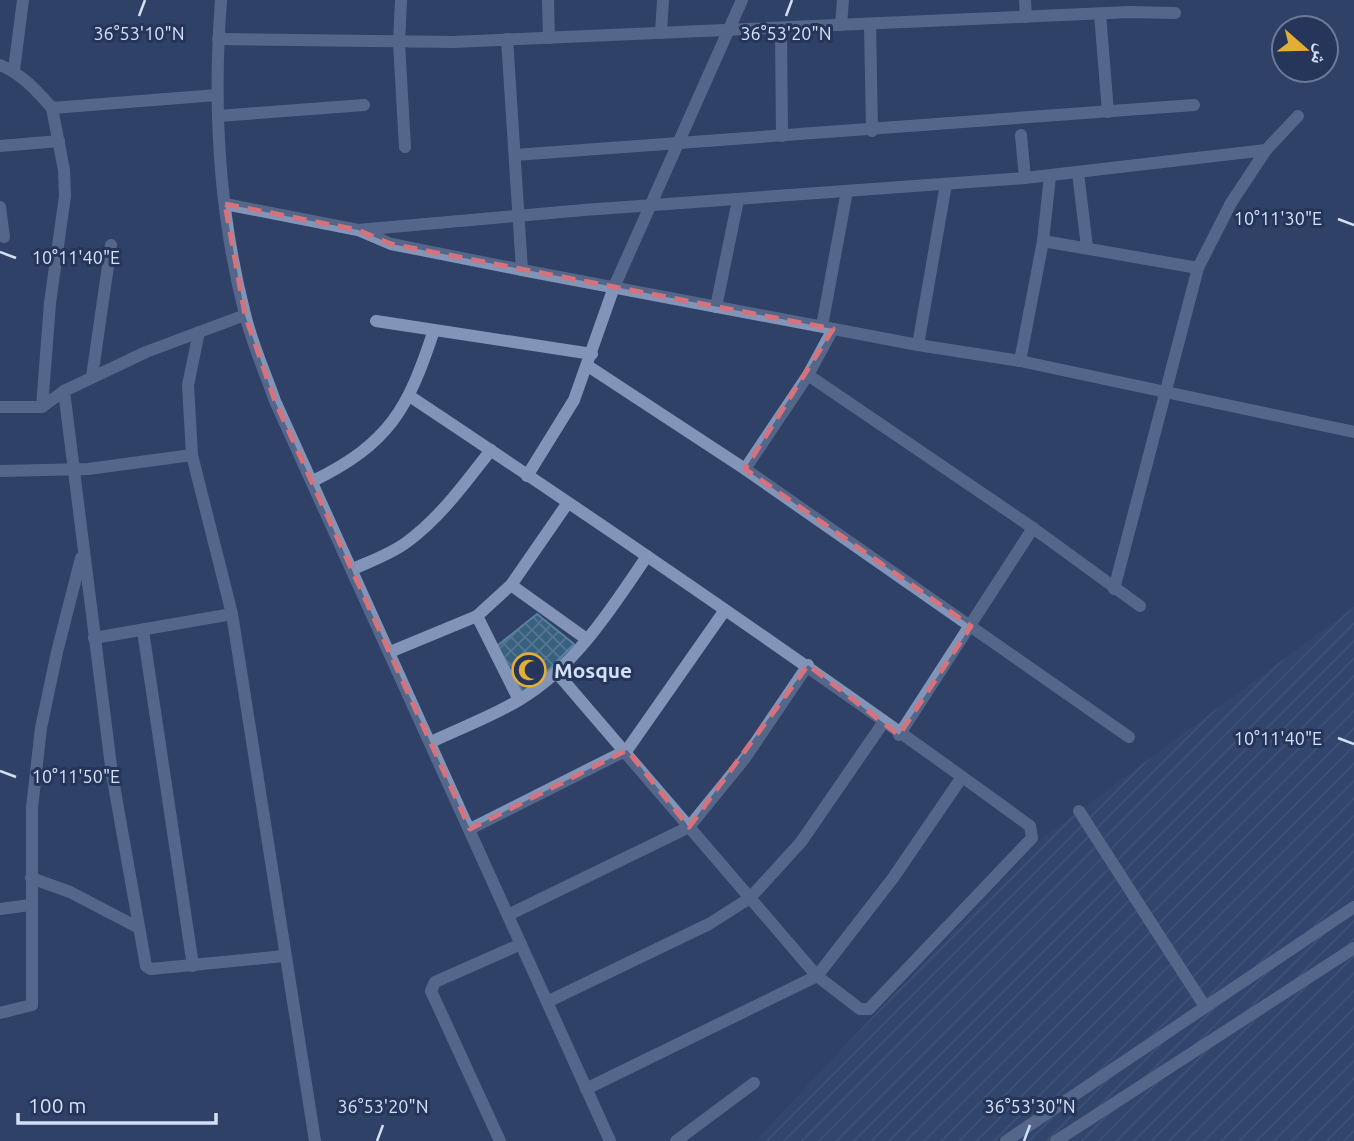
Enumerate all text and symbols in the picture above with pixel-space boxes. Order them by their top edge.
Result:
north arrow [1270,14,1340,84]
text: 36°53'10"N [93,23,185,43]
text: 36°53'20"N [740,23,832,43]
text: ش [1306,41,1335,68]
text: 10°11'30"E [1234,208,1322,228]
text: 10°11'40"E [32,247,120,267]
mosque icon: Mosque [510,651,548,689]
place label: Mosque [554,658,632,682]
text: 10°11'40"E [1234,728,1322,748]
text: 10°11'50"E [32,766,120,786]
scale bar [18,1082,215,1126]
text: 100 m [28,1093,86,1117]
text: 36°53'20"N [337,1096,429,1116]
text: 36°53'30"N [984,1096,1076,1116]

